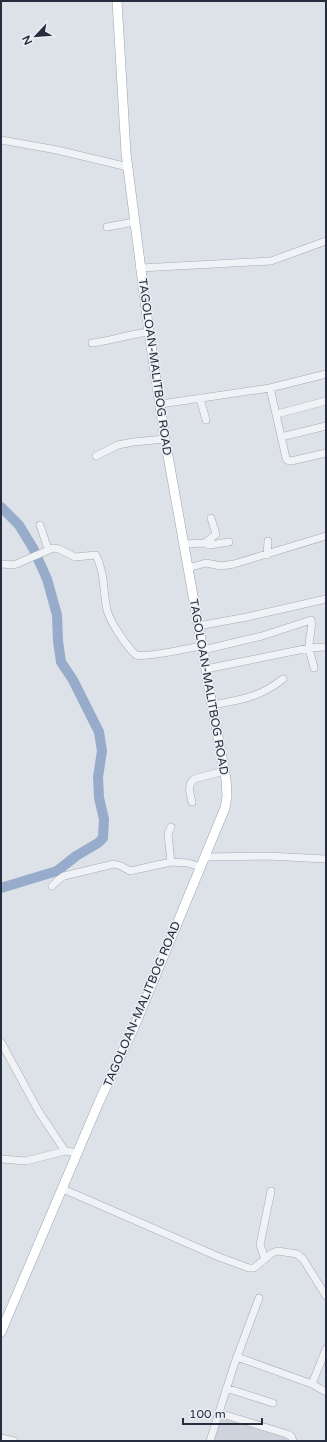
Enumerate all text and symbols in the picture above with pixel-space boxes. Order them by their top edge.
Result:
north arrow [16,16,56,56]
text: N [20,33,35,47]
street label: TAGOLOAN-MALITBOG ROAD [136,278,174,456]
street label: TAGOLOAN-MALITBOG ROAD [187,598,231,776]
street label: TAGOLOAN-MALITBOG ROAD [101,919,183,1089]
scale bar [183,1400,262,1426]
text: 100 m [189,1407,226,1421]

